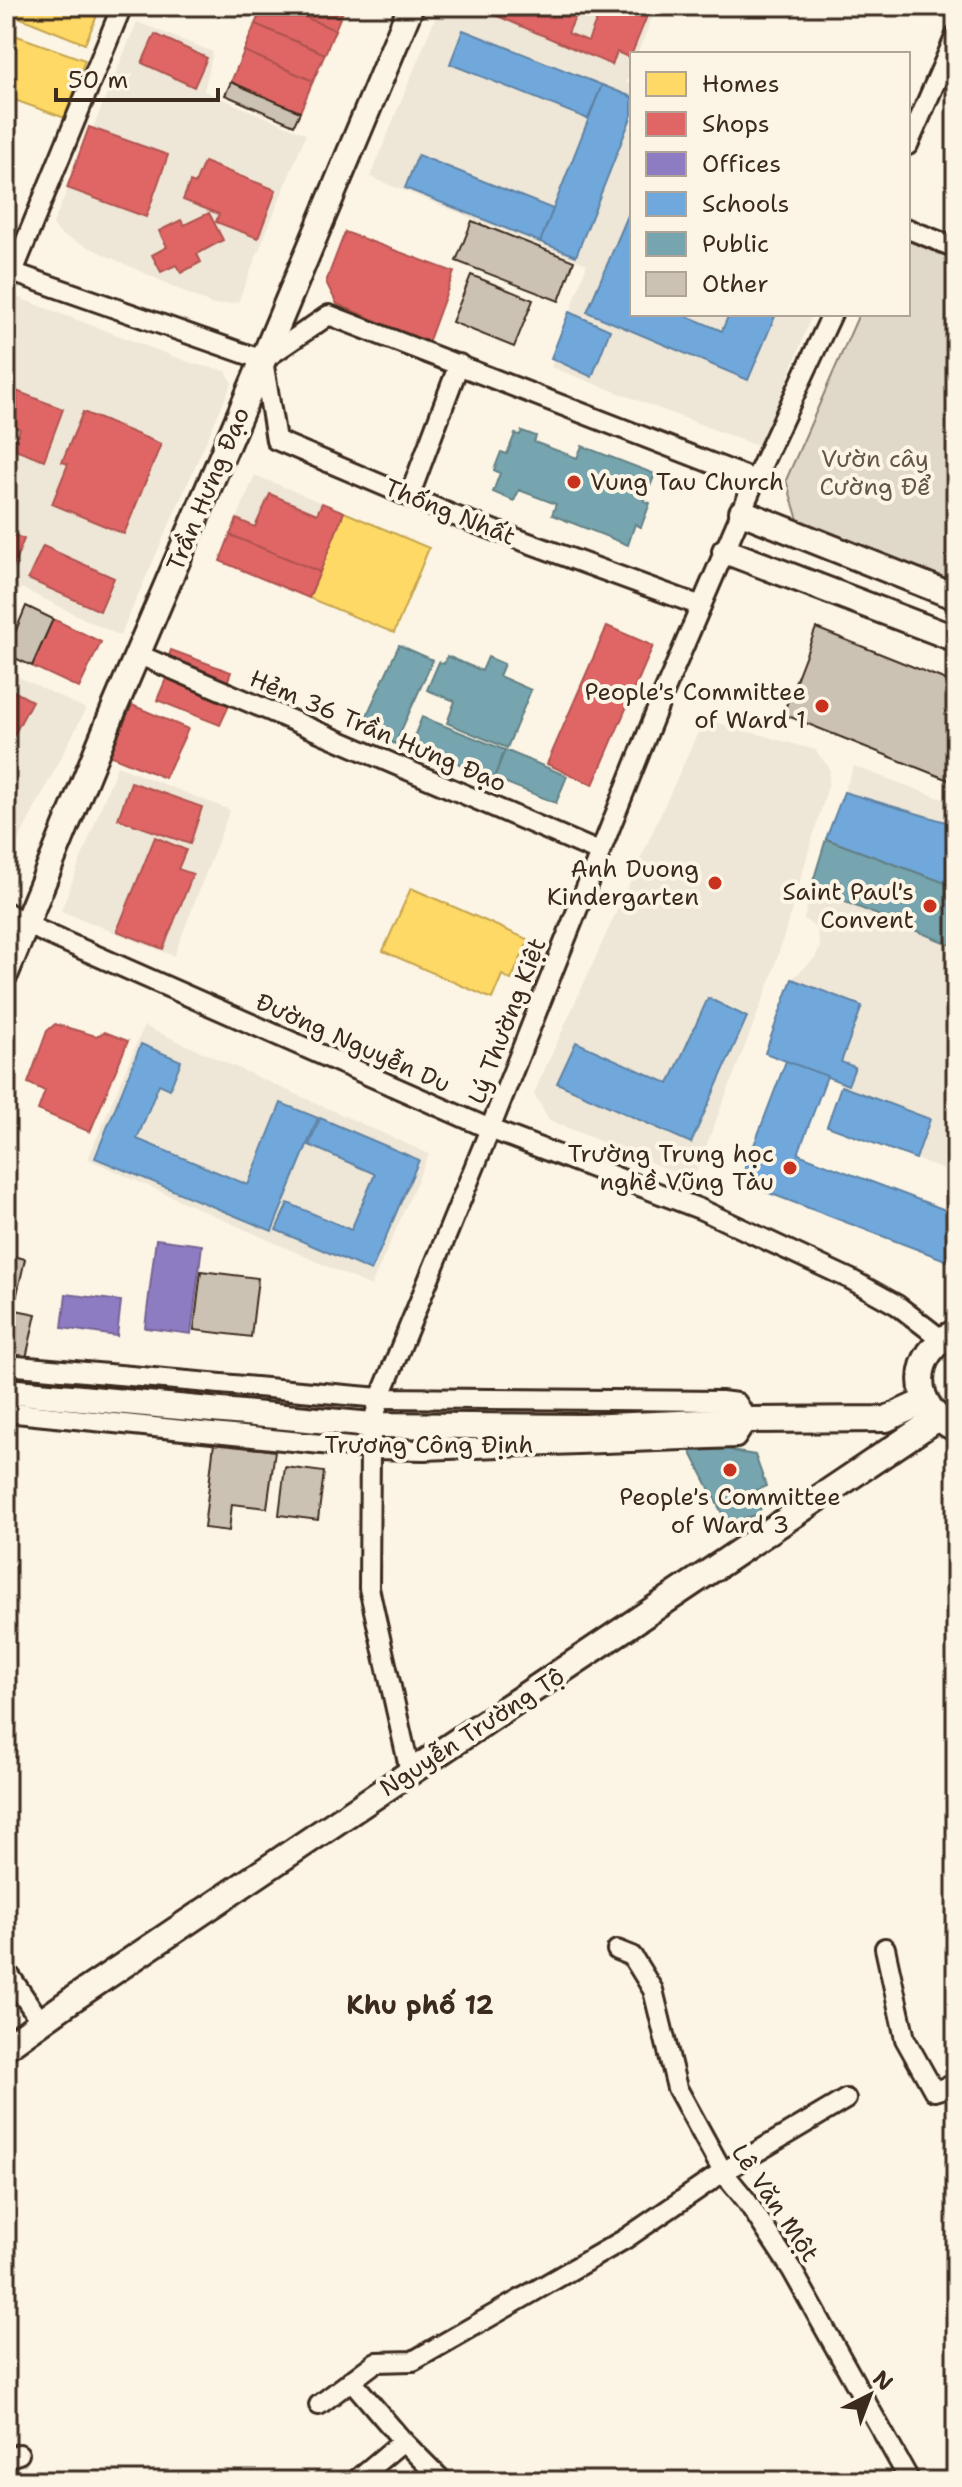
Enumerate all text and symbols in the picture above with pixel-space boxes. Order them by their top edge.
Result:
scale bar [56,52,218,102]
legend [630,52,910,316]
text: 50 m [68,64,128,96]
text: Homes [702,68,780,100]
text: Shops [702,108,770,140]
text: Offices [702,148,781,180]
text: Schools [702,188,789,220]
text: Public [702,228,769,260]
text: Other [702,268,769,300]
street label: Trần Hưng Đạo [159,402,257,576]
park label: Vườn cây Cường Để [819,443,931,503]
place label: Vung Tau Church [590,466,784,498]
street label: Thống Nhất [380,471,520,553]
marker: Vung Tau Church [565,473,583,491]
street label: Hẻm 36 Trần Hưng Đạo [245,662,511,800]
place label: People's Committee of Ward 1 [584,676,806,736]
marker: People's Committee of Ward 1 [813,697,831,715]
place label: Anh Duong Kindergarten [547,853,699,913]
marker: Anh Duong Kindergarten [706,874,724,892]
place label: Saint Paul's Convent [782,876,914,936]
marker: Saint Paul's Convent [921,897,939,915]
street label: Lý Thường Kiệt [461,933,553,1109]
street label: Đường Nguyễn Du [251,986,455,1100]
place label: Trường Trung học nghề Vũng Tàu [568,1138,774,1198]
marker: Trường Trung học nghề Vũng Tàu [781,1159,799,1177]
street label: Trương Công Định [324,1429,534,1461]
marker: People's Committee of Ward 3 [721,1461,739,1479]
place label: People's Committee of Ward 3 [619,1481,841,1541]
street label: Nguyễn Trường Tộ [373,1660,571,1804]
district label: Khu phố 12 [346,1987,494,2022]
street label: Lê Văn Một [724,2138,826,2268]
north arrow [830,2355,910,2435]
text: N [867,2364,899,2397]

